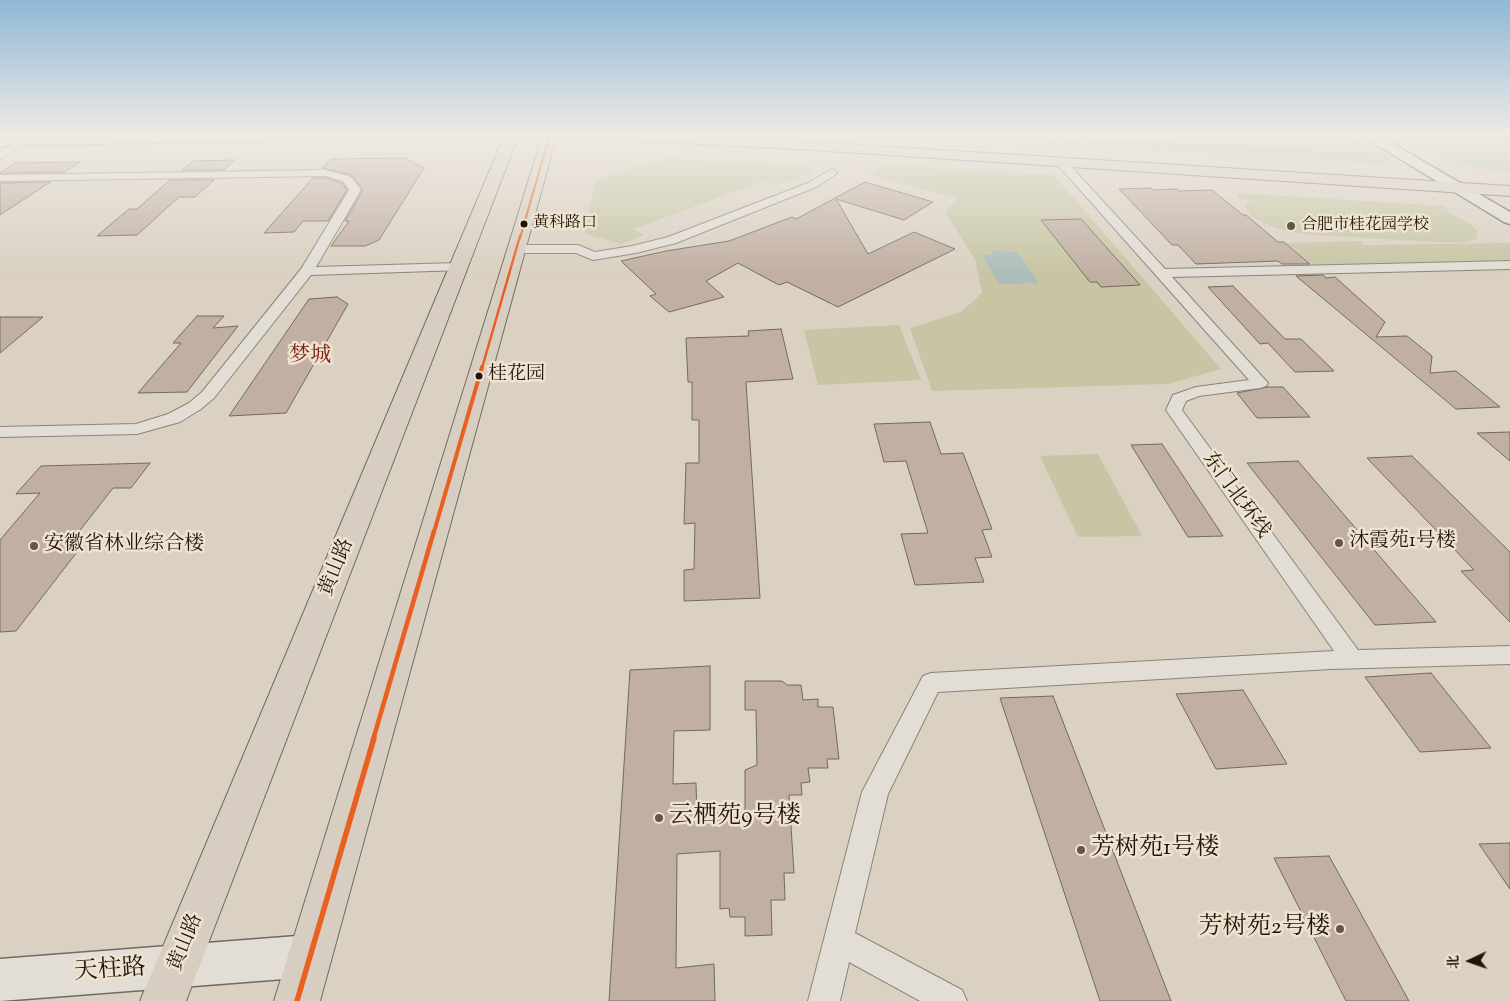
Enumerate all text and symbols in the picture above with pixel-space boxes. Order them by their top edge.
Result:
place label: 黄科路口 [533,214,597,234]
place label: 合肥市桂花园学校 [1301,216,1429,236]
marker: 黄科路口 [519,219,529,229]
marker: 合肥市桂花园学校 [1285,220,1297,232]
district label: 梦城 [289,344,331,370]
place label: 桂花园 [488,365,545,387]
marker: 桂花园 [474,371,484,381]
street label: 东门北环线 [1196,448,1274,544]
place label: 沐霞苑1号楼 [1349,531,1456,555]
place label: 安徽省林业综合楼 [44,534,204,558]
street label: 黄山路 [316,536,360,600]
marker: 沐霞苑1号楼 [1333,537,1345,549]
marker: 安徽省林业综合楼 [28,540,40,552]
place label: 云栖苑9号楼 [669,804,801,832]
marker: 云栖苑9号楼 [653,812,665,824]
place label: 芳树苑1号楼 [1091,836,1219,864]
marker: 芳树苑1号楼 [1075,844,1087,856]
street label: 黄山路 [165,911,209,975]
place label: 芳树苑2号楼 [1199,915,1330,943]
marker: 芳树苑2号楼 [1334,923,1346,935]
north arrow [1445,936,1495,986]
text: 北 [1445,954,1465,969]
street label: 天柱路 [73,955,147,989]

